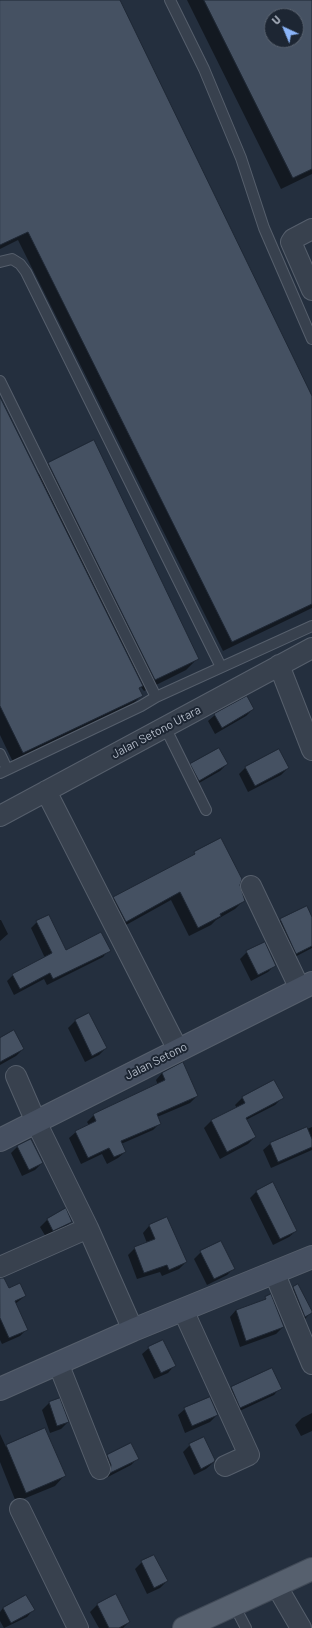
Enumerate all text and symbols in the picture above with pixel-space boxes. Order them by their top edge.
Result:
north arrow [264,8,304,48]
text: U [269,13,283,27]
street label: Jalan Setono Utara [109,702,203,762]
street label: Jalan Setono [123,1039,189,1083]

